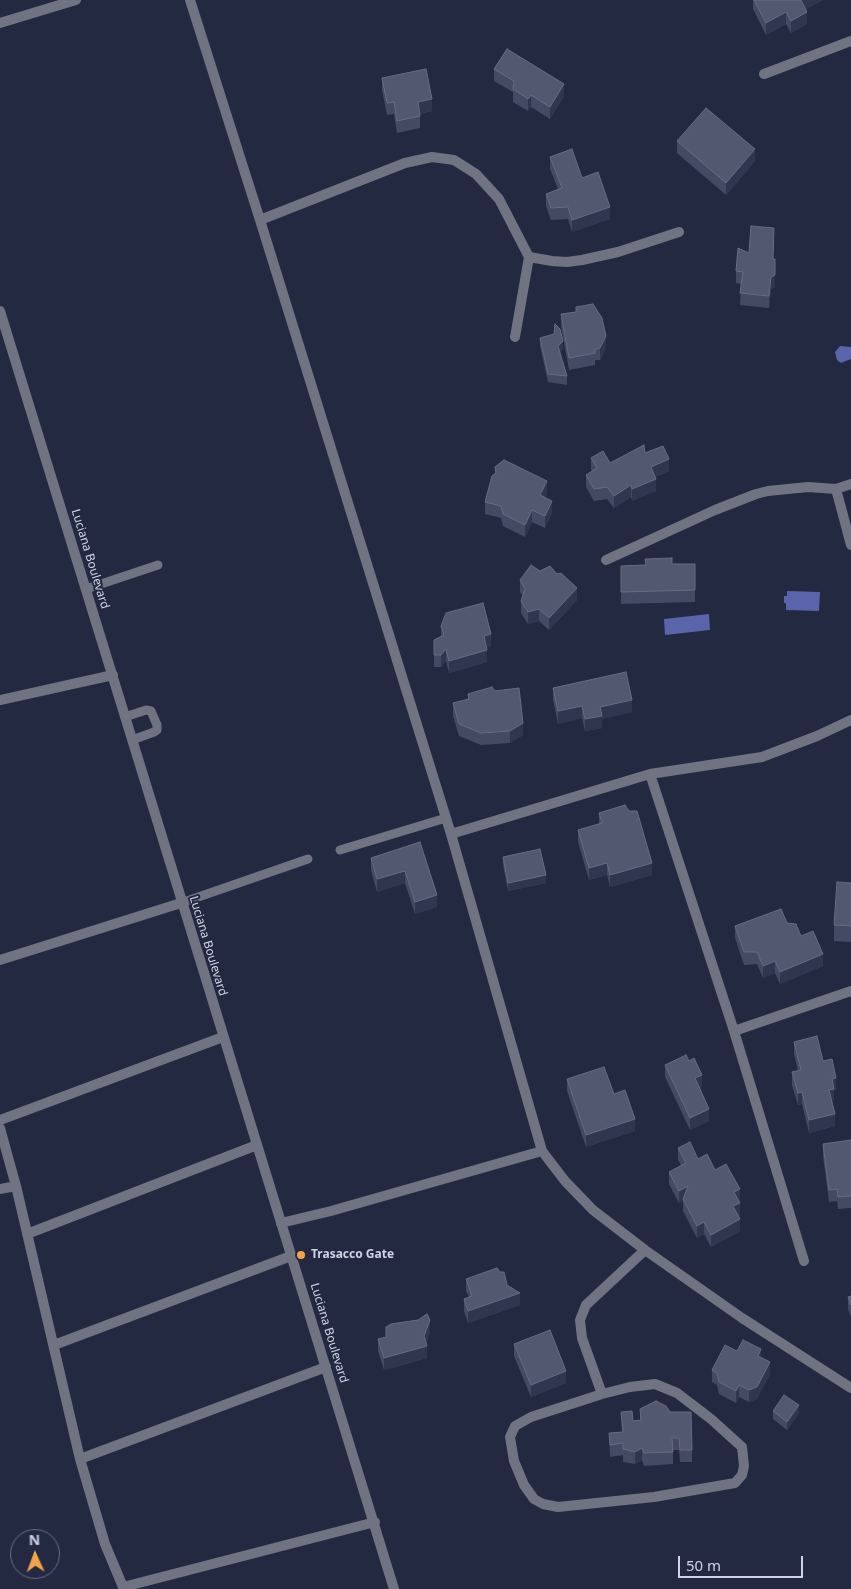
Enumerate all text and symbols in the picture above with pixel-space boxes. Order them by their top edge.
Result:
street label: Luciana Boulevard [68,507,112,611]
street label: Luciana Boulevard [186,894,230,998]
place label: Trasacco Gate [311,1248,394,1262]
marker: Trasacco Gate [295,1249,307,1261]
street label: Luciana Boulevard [307,1281,351,1385]
north arrow [10,1529,60,1579]
text: N [28,1530,41,1549]
scale bar [681,1546,806,1578]
text: 50 m [686,1555,721,1575]

